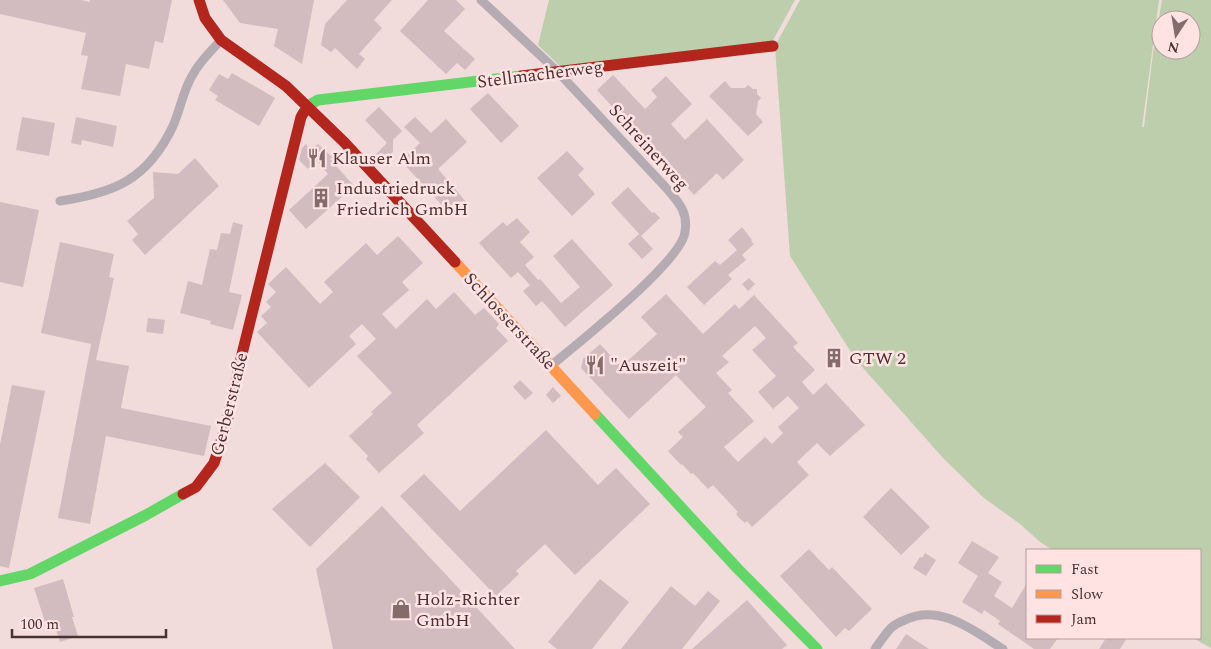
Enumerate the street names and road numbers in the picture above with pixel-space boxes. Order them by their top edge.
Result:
street label: Stellmacherweg [476,53,605,96]
street label: Schreinerweg [602,98,695,197]
street label: Schlosserstraße [457,266,562,376]
street label: Gerberstraße [204,350,255,459]

